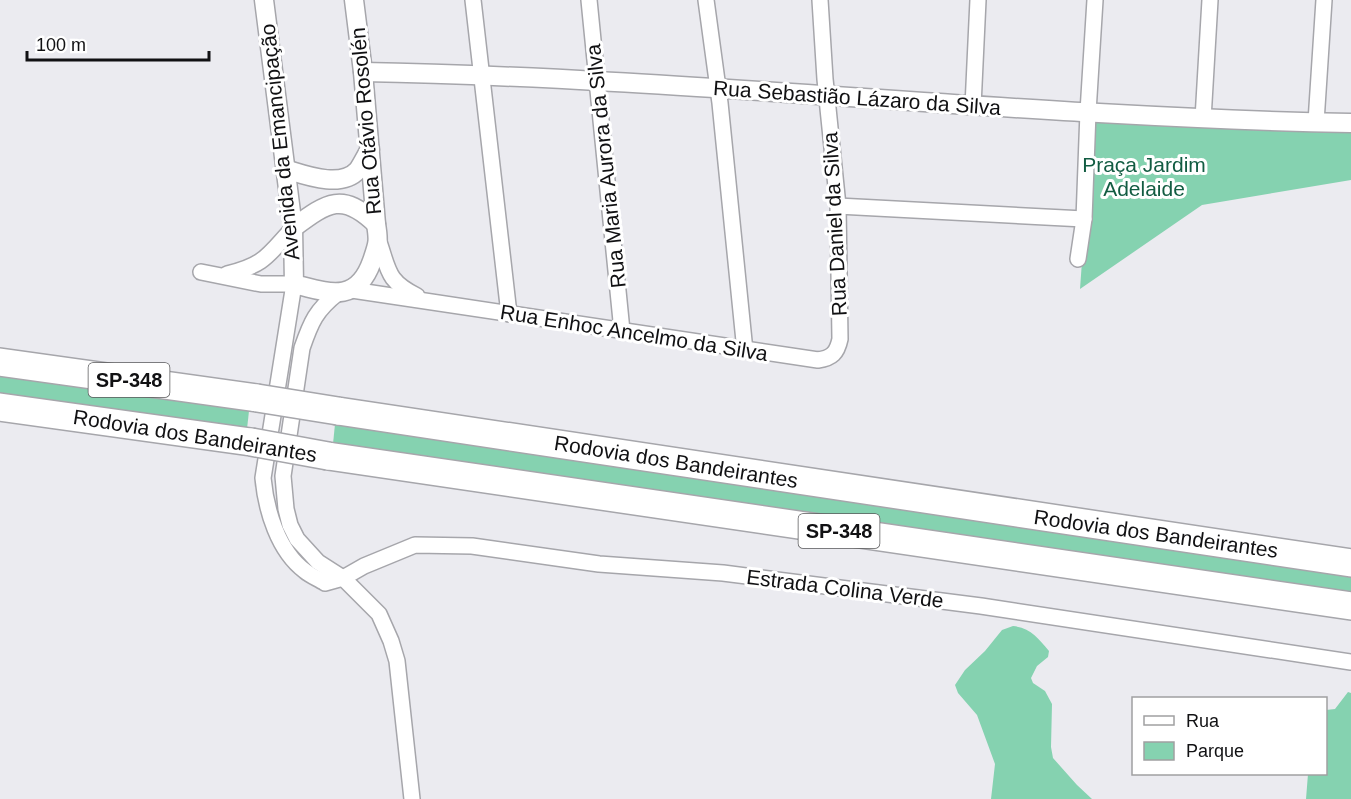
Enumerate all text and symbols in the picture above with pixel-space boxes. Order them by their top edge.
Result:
street label: Avenida da Emancipação [256,23,303,261]
scale bar [27,24,208,62]
street label: Rua Otávio Rosolén [346,26,385,216]
text: 100 m [36,35,86,55]
street label: Rua Maria Aurora da Silva [581,43,630,289]
street label: Rua Sebastião Lázaro da Silva [712,76,1002,119]
street label: Rua Daniel da Silva [818,131,851,317]
park label: Praça Jardim Adelaide [1082,153,1206,200]
street label: Rua Enhoc Ancelmo da Silva [499,300,770,365]
road number: SP-348 [88,363,170,397]
street label: Rodovia dos Bandeirantes [72,405,319,466]
street label: Rodovia dos Bandeirantes [553,431,800,492]
street label: Rodovia dos Bandeirantes [1032,505,1280,562]
road number: SP-348 [798,514,880,548]
street label: Estrada Colina Verde [745,565,945,612]
legend [1132,697,1327,775]
text: Rua [1186,711,1220,731]
text: Parque [1186,741,1244,761]

